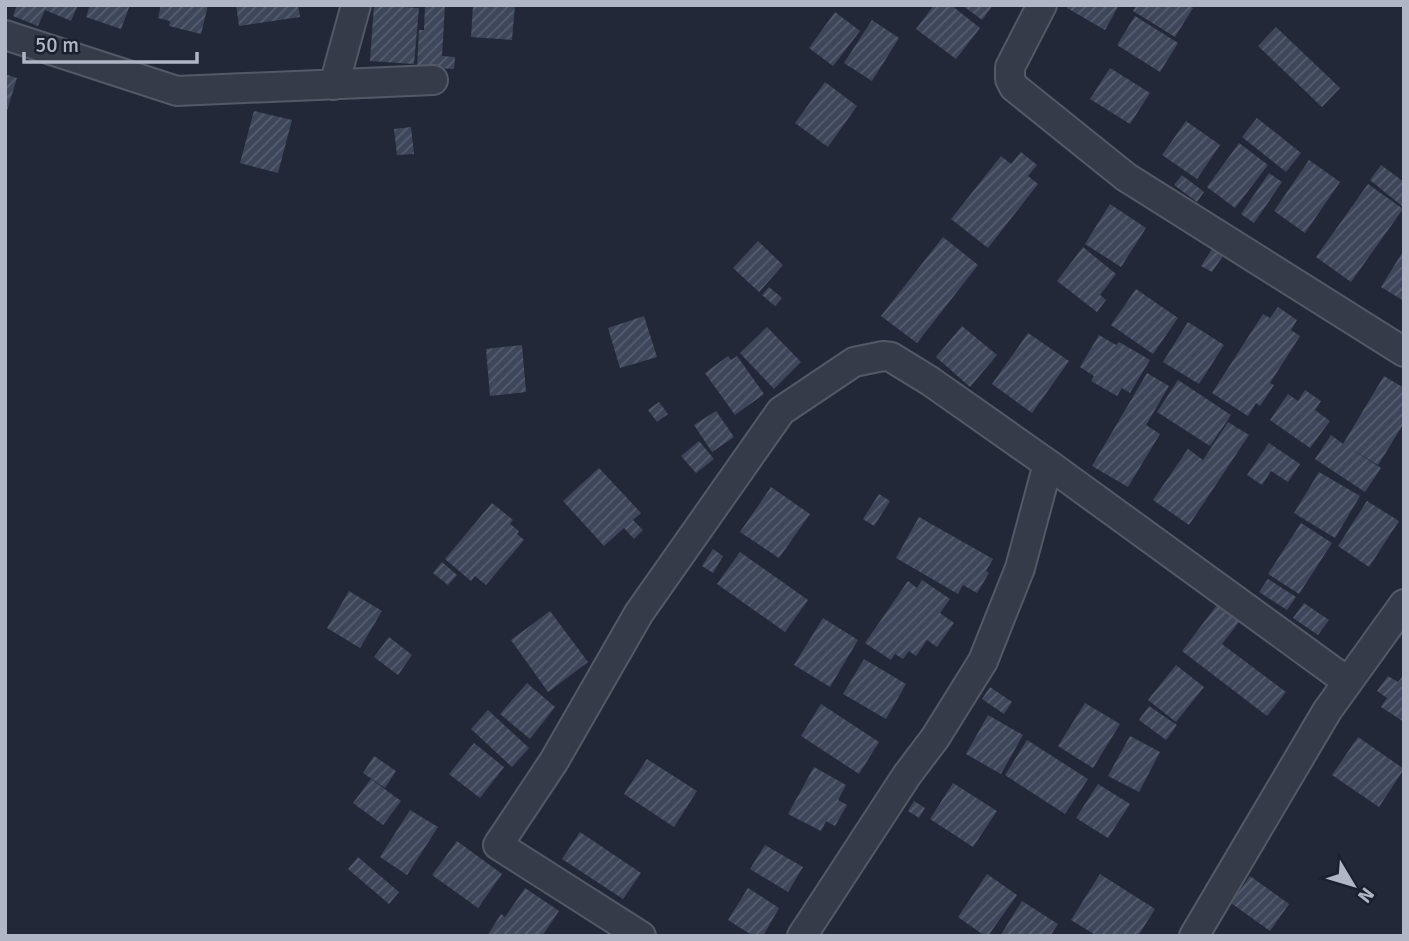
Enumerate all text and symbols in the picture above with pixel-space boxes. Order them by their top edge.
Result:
scale bar [24,21,198,65]
text: 50 m [35,32,79,58]
north arrow [1318,850,1388,920]
text: N [1352,882,1379,907]

